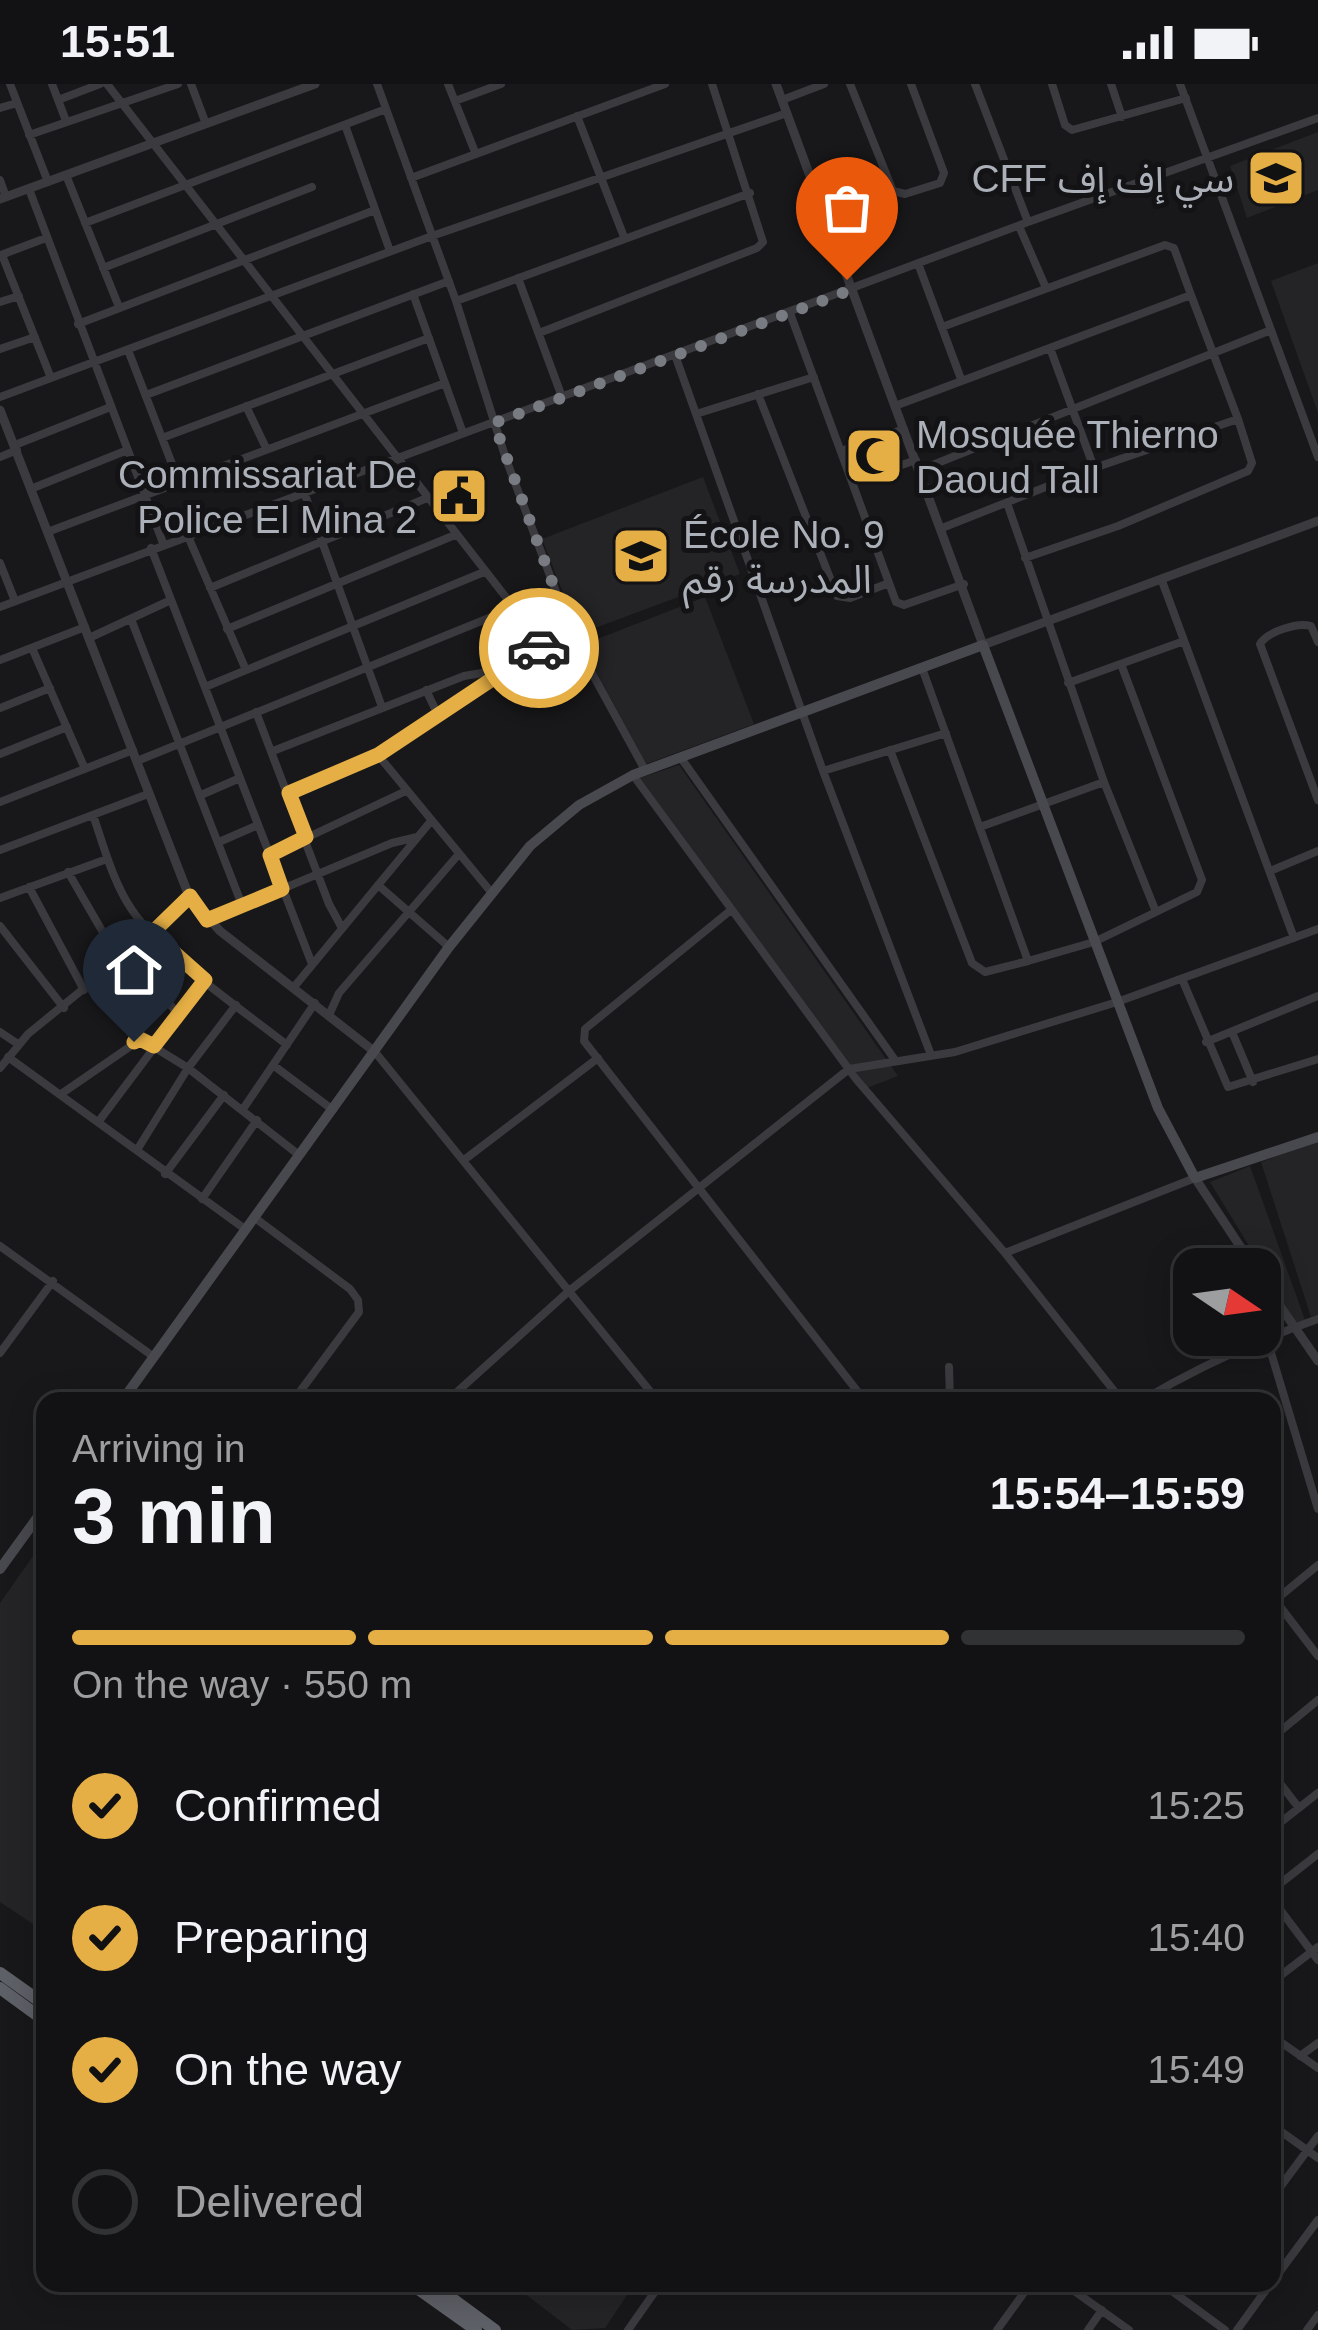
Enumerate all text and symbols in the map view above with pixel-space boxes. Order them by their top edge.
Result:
text: 15:51 [60,16,175,67]
school or university icon: CFF سي إف إف [1245,147,1307,209]
pin [796,157,898,280]
place label: CFF سي إف إف [971,157,1234,208]
icon: bag [814,175,880,241]
place label: Mosquée Thierno Daoud Tall [916,413,1219,501]
mosque icon: Mosquée Thierno Daoud Tall [843,425,905,487]
place label: Commissariat De Police El Mina 2 [118,453,417,541]
public building icon: Commissariat De Police El Mina 2 [428,465,490,527]
place label: École No. 9 المدرسة رقم [683,513,885,609]
school or university icon: École No. 9 المدرسة رقم [610,525,672,587]
courier [479,588,599,708]
icon: car [506,615,572,681]
pin [83,919,185,1042]
icon: home [101,937,167,1003]
north arrow [1173,1248,1281,1356]
map controls [1173,1248,1281,1356]
text: Arriving in [72,1427,245,1470]
text: 15:54–15:59 [990,1468,1245,1519]
text: 3 min [72,1472,276,1560]
text: On the way · 550 m [72,1663,412,1706]
icon: check [72,1773,138,1839]
text: Confirmed [174,1780,382,1831]
text: 15:25 [1147,1784,1245,1827]
icon: check [72,1905,138,1971]
text: Preparing [174,1912,369,1963]
text: 15:40 [1147,1916,1245,1959]
icon: check [72,2037,138,2103]
text: On the way [174,2044,402,2095]
text: 15:49 [1147,2048,1245,2091]
text: Delivered [174,2176,364,2227]

